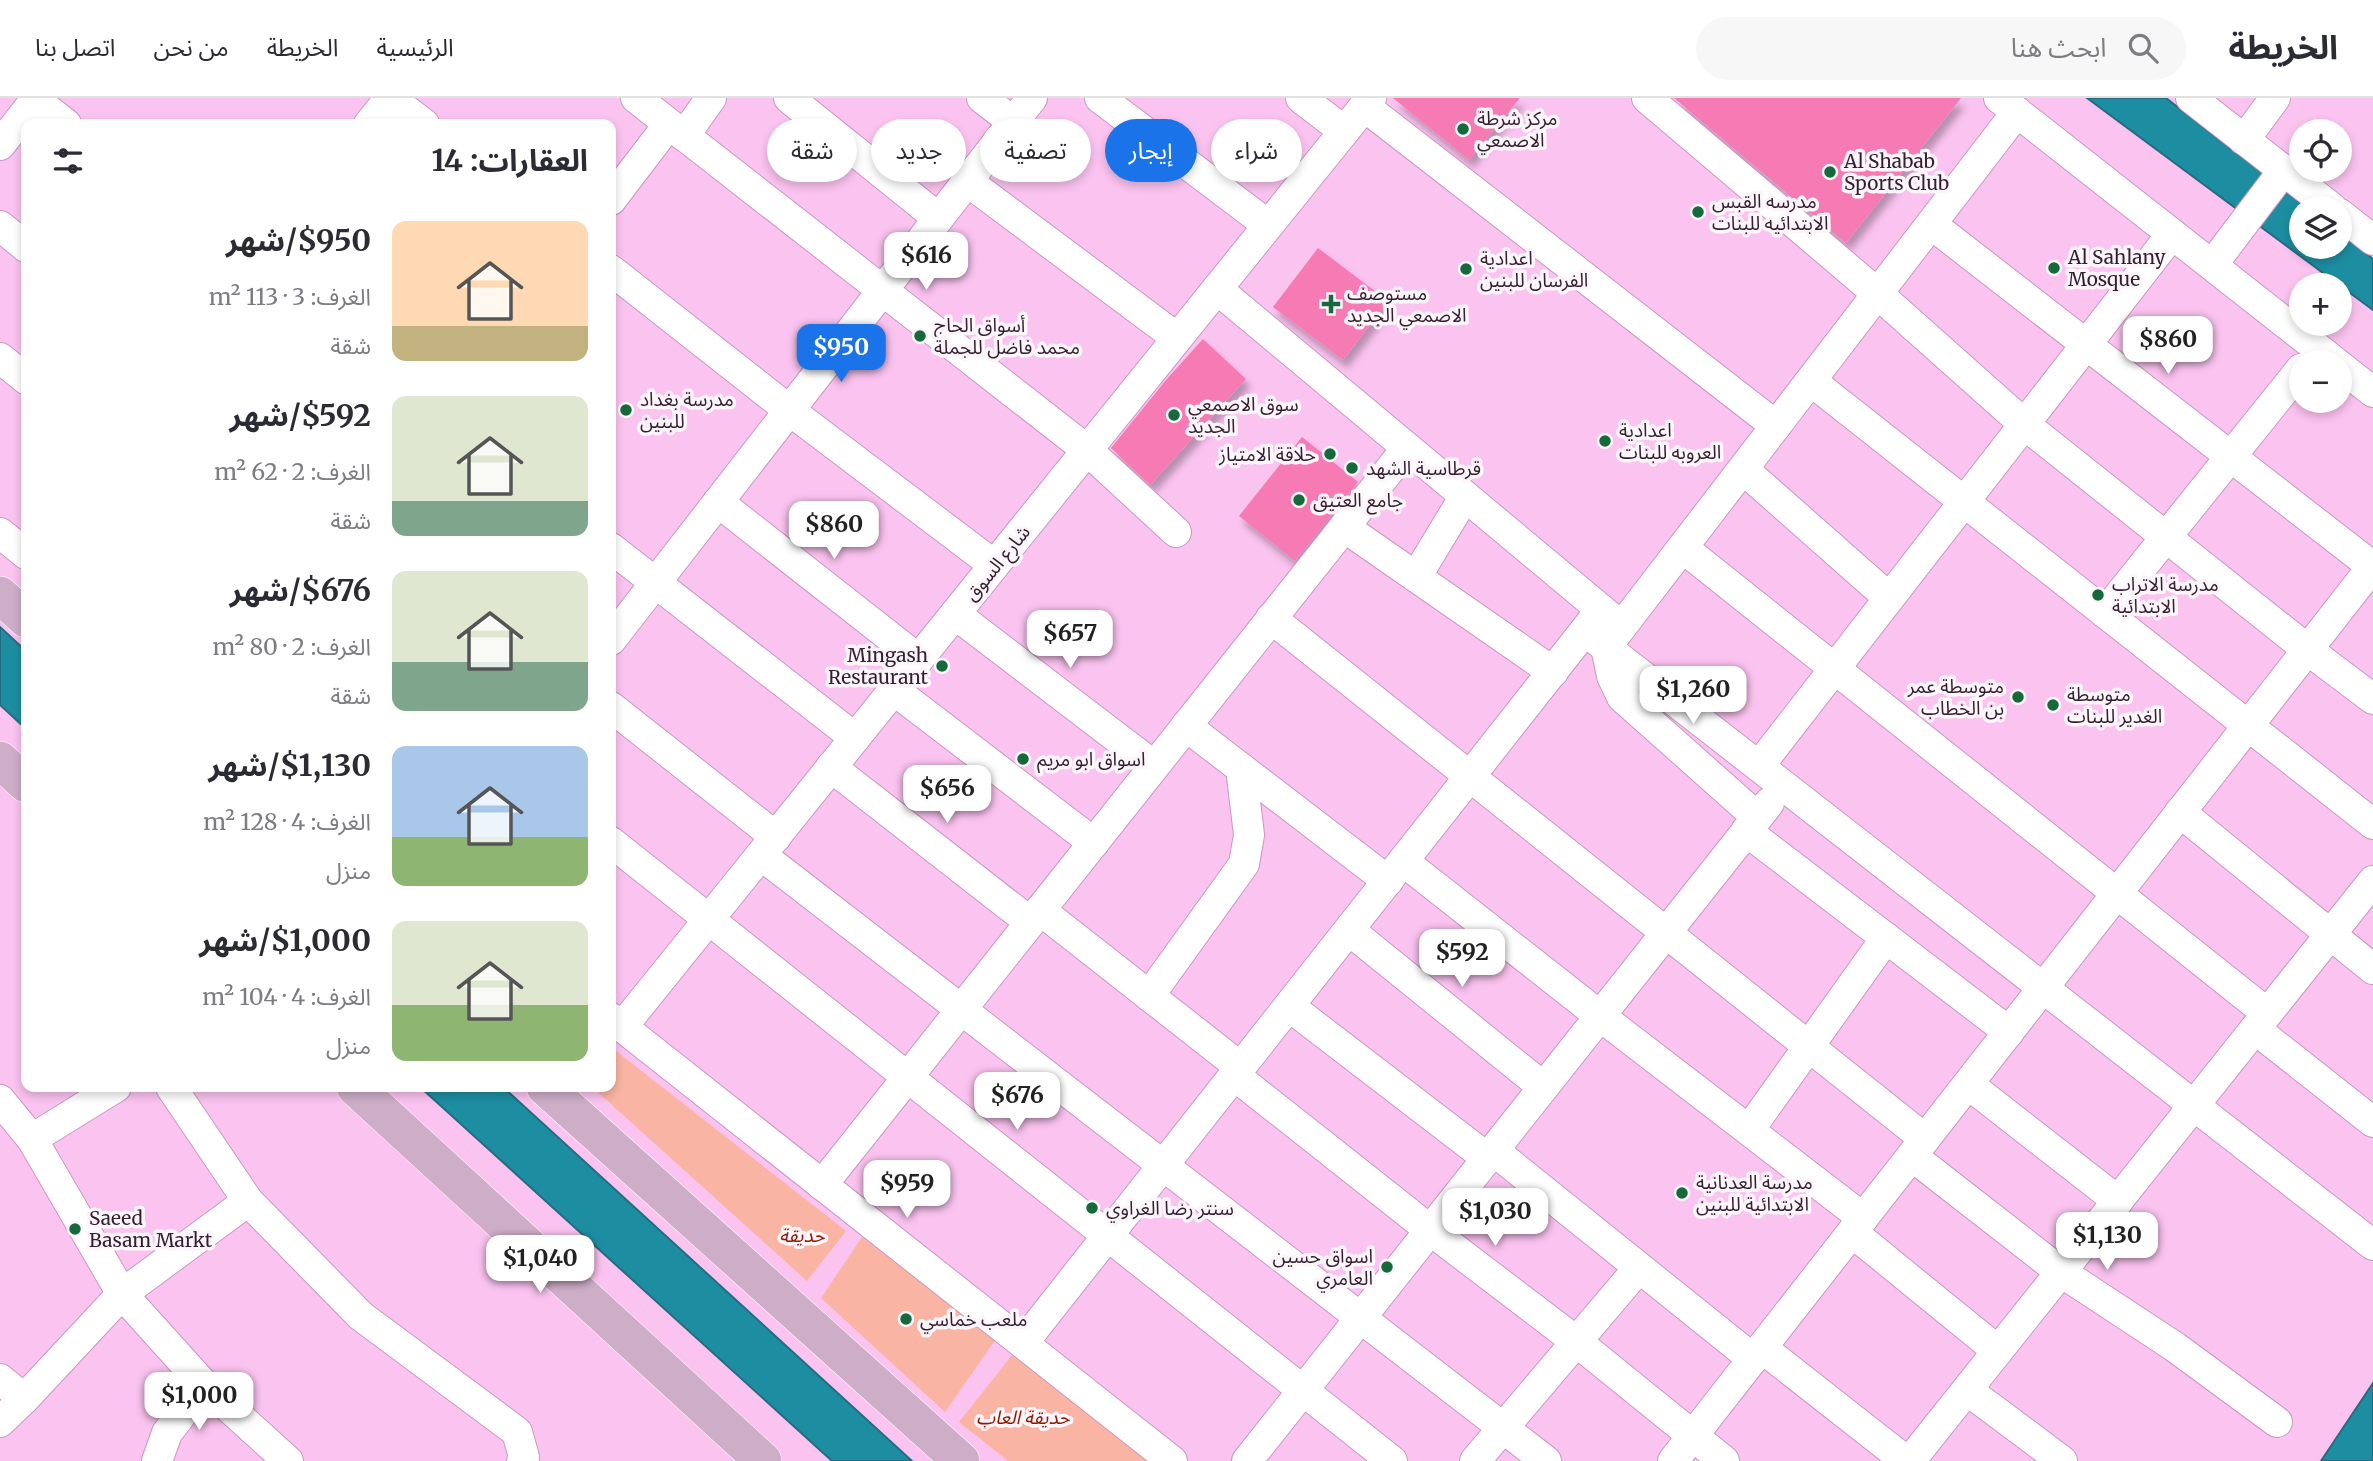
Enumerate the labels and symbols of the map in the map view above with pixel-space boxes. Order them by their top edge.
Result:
place label: مركز شرطة الاصمعي [1477,106,1558,155]
marker: مركز شرطة الاصمعي [1455,121,1471,137]
place label: Al Shabab Sports Club [1843,149,1949,195]
marker: Al Shabab Sports Club [1822,164,1838,180]
place label: مدرسه القبس الابتدائيه للبنات [1712,189,1828,235]
marker: مدرسه القبس الابتدائيه للبنات [1690,204,1706,220]
pin: $616 [885,232,967,292]
place label: Al Sahlany Mosque [2067,245,2166,291]
place label: اعدادية الفرسان للبنين [1480,246,1588,292]
marker: Al Sahlany Mosque [2046,260,2062,276]
marker: اعدادية الفرسان للبنين [1458,261,1474,277]
place label: مستوصف الاصمعي الجديد [1347,281,1467,330]
marker: مستوصف الاصمعي الجديد [1321,294,1341,314]
place label: أسواق الحاج محمد فاضل للجملة [934,313,1080,359]
pin: $860 [2127,316,2209,376]
pin: $950 [800,324,882,384]
marker: أسواق الحاج محمد فاضل للجملة [912,328,928,344]
place label: مدرسة بغداد للبنين [640,387,734,433]
place label: سوق الاصمعي الجديد [1188,392,1299,438]
marker: مدرسة بغداد للبنين [618,402,634,418]
marker: سوق الاصمعي الجديد [1166,407,1182,423]
place label: اعدادية العروبه للبنات [1619,418,1721,464]
marker: اعدادية العروبه للبنات [1597,433,1613,449]
place label: حلاقة الامتياز [1218,442,1316,466]
marker: حلاقة الامتياز [1322,446,1338,462]
place label: قرطاسية الشهد [1366,456,1481,480]
marker: قرطاسية الشهد [1344,460,1360,476]
place label: جامع العتيق [1313,488,1403,515]
marker: جامع العتيق [1291,492,1307,508]
pin: $860 [793,502,875,561]
street label: شارع السوق [959,520,1036,607]
place label: مدرسة الاتراب الابتدائية [2112,572,2219,618]
marker: مدرسة الاتراب الابتدائية [2090,587,2106,603]
pin: $657 [1029,610,1111,670]
place label: Mingash Restaurant [828,643,929,689]
marker: Mingash Restaurant [934,658,950,674]
pin: $1,260 [1636,666,1750,726]
place label: متوسطة عمر بن الخطاب [1907,674,2004,720]
place label: متوسطة الغدير للبنات [2067,682,2162,728]
marker: متوسطة عمر بن الخطاب [2010,689,2026,705]
marker: متوسطة الغدير للبنات [2045,697,2061,713]
place label: اسواق ابو مريم [1037,747,1146,774]
marker: اسواق ابو مريم [1015,751,1031,767]
pin: $656 [906,766,988,825]
pin: $592 [1421,930,1503,989]
pin: $676 [976,1072,1058,1132]
pin: $959 [866,1160,948,1220]
place label: مدرسة العدنانية الابتدائية للبنين [1696,1170,1813,1216]
marker: مدرسة العدنانية الابتدائية للبنين [1674,1185,1690,1201]
pin: $1,030 [1438,1188,1552,1248]
place label: سنتر رضا الغراوي [1106,1196,1234,1223]
marker: سنتر رضا الغراوي [1084,1200,1100,1216]
place label: Saeed Basam Markt [89,1206,213,1252]
pin: $1,130 [2050,1212,2164,1272]
marker: Saeed Basam Markt [67,1221,83,1237]
park label: حديقة [779,1223,826,1247]
pin: $1,040 [483,1236,597,1295]
place label: اسواق حسين العامري [1273,1244,1373,1293]
marker: اسواق حسين العامري [1379,1259,1395,1275]
place label: ملعب خماسي [920,1307,1027,1334]
marker: ملعب خماسي [898,1311,914,1327]
pin: $1,000 [142,1372,256,1432]
park label: حديقة العاب [976,1405,1071,1429]

